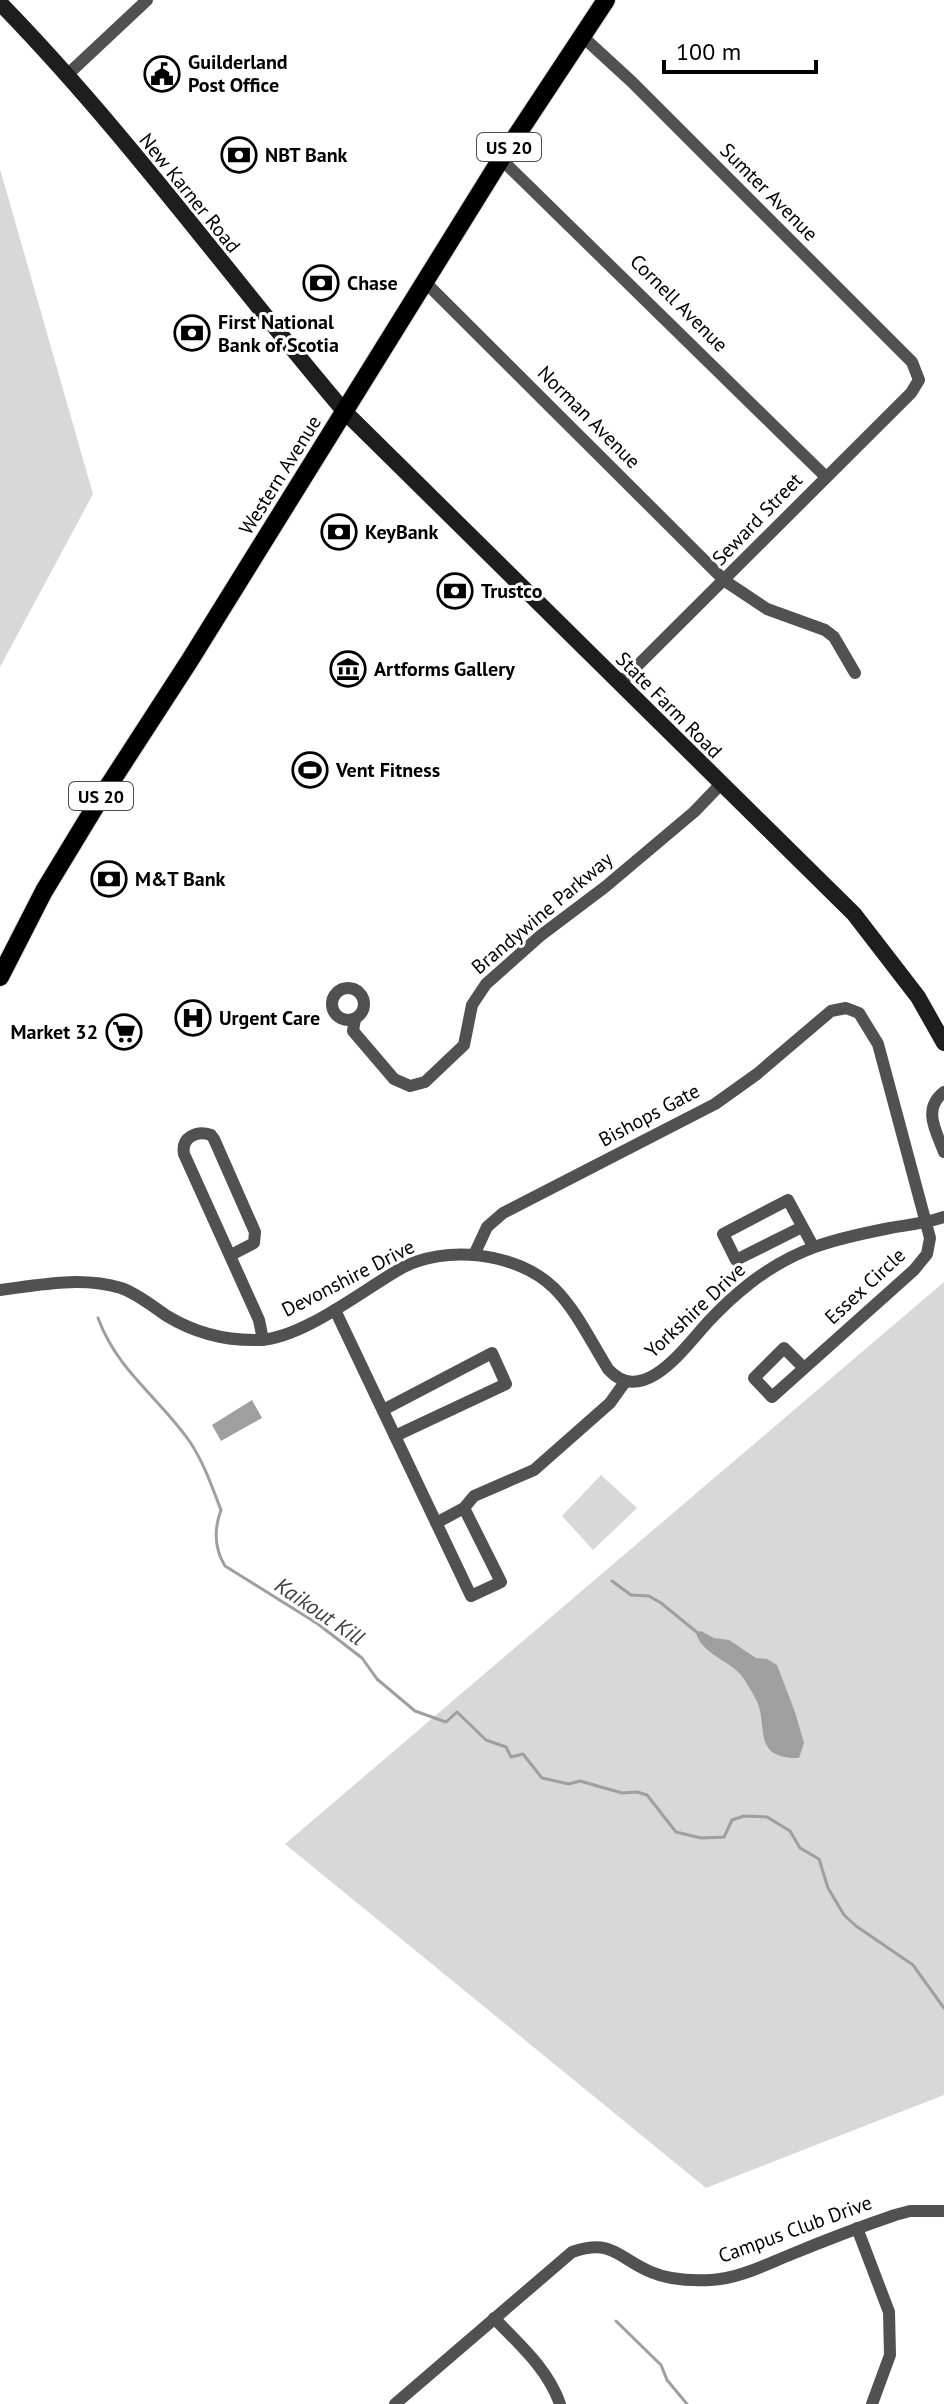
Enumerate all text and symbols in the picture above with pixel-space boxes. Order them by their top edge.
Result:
scale bar [664,24,816,74]
text: 100 m [676,36,741,67]
place label: Guilderland Post Office [188,49,288,98]
public building icon: Guilderland Post Office [143,55,181,93]
street label: New Karner Road [134,128,246,258]
road number: US 20 [477,133,541,161]
bank icon: NBT Bank [220,136,258,174]
street label: Sumter Avenue [714,137,824,247]
place label: NBT Bank [265,142,348,168]
street label: Cornell Avenue [624,248,734,358]
bank icon: Chase [302,264,340,302]
place label: Chase [347,270,398,296]
place label: First National Bank of Scotia [218,309,339,358]
bank icon: First National Bank of Scotia [173,314,211,352]
street label: Norman Avenue [532,360,646,474]
street label: Western Avenue [233,410,327,540]
street label: Seward Street [706,467,808,571]
bank icon: KeyBank [320,513,358,551]
place label: KeyBank [365,519,439,545]
bank icon: Trustco [436,572,474,610]
place label: Trustco [481,578,543,604]
street label: State Farm Road [610,646,728,764]
museum icon: Artforms Gallery [329,650,367,688]
place label: Artforms Gallery [374,656,515,682]
sports icon: Vent Fitness [291,751,329,789]
place label: Vent Fitness [335,757,440,783]
road number: US 20 [69,782,133,810]
street label: Brandywine Parkway [466,846,619,980]
bank icon: M&T Bank [90,860,128,898]
place label: M&T Bank [135,866,226,892]
hospital icon: Urgent Care [174,999,212,1037]
place label: Urgent Care [219,1005,320,1031]
supermarket icon: Market 32 [105,1013,143,1051]
place label: Market 32 [11,1019,98,1045]
street label: Bishops Gate [594,1078,704,1152]
street label: Devonshire Drive [277,1233,419,1323]
street label: Essex Circle [819,1242,911,1330]
street label: Yorkshire Drive [639,1257,751,1363]
water label: Kaikout Kill [270,1571,370,1651]
street label: Campus Club Drive [715,2189,875,2269]

